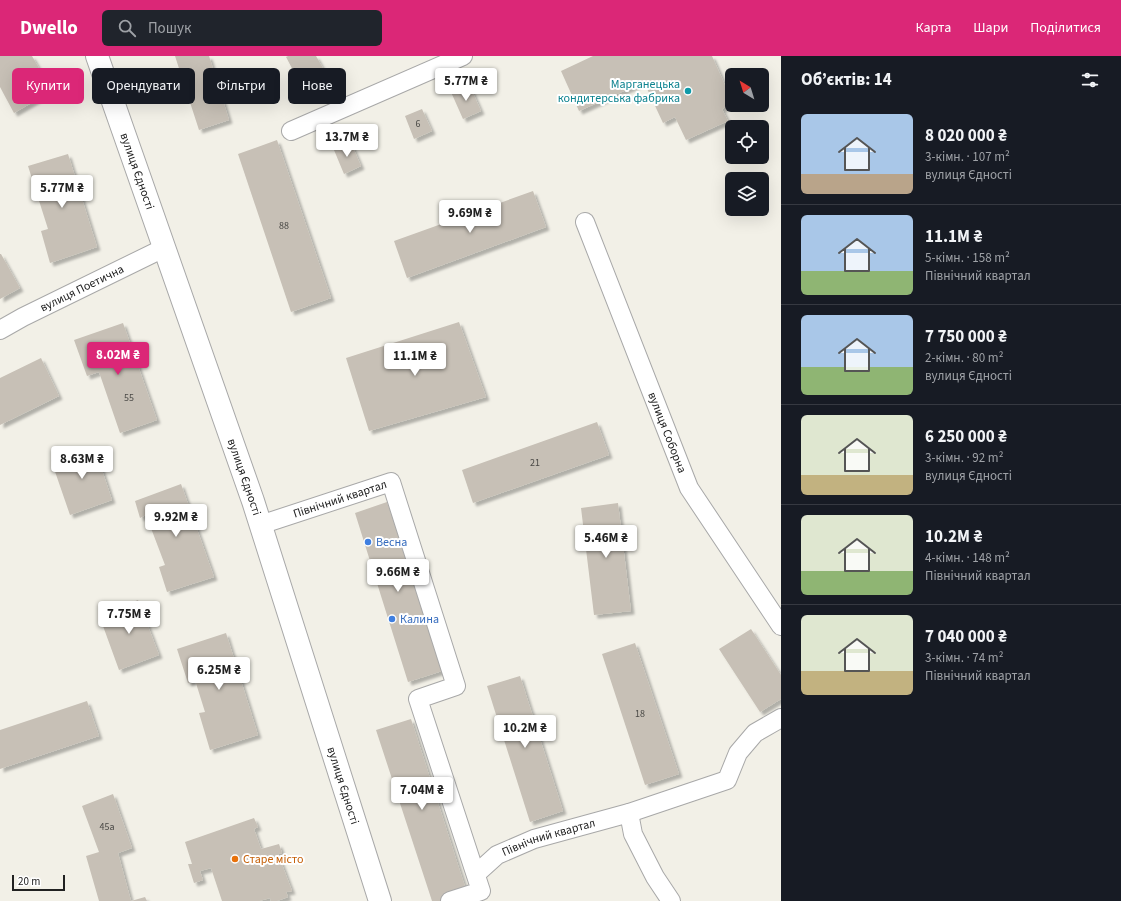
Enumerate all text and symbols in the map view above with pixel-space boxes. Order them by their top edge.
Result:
search box [102,10,382,46]
text: Dwello [20,15,78,42]
icon: search [116,17,138,39]
text: Пошук [148,18,191,39]
text: Карта [915,18,951,38]
text: Шари [973,18,1008,38]
text: Поділитися [1030,18,1101,38]
chip: Купити [12,68,84,104]
chip: Орендувати [92,68,195,104]
chip: Фільтри [203,68,280,104]
chip: Нове [288,68,346,104]
pin: 5.77M ₴ [429,68,503,102]
north arrow [725,68,769,112]
map controls [725,68,769,216]
text: Об’єктів: 14 [801,68,892,92]
icon: filters [1079,69,1101,91]
text: 5.77M ₴ [444,72,488,90]
place label: Марганецька кондитерська фабрика [558,76,680,107]
marker: Марганецька кондитерська фабрика [683,86,693,96]
house number: 6 [416,117,421,131]
button: locate [725,120,769,164]
pin: 13.7M ₴ [310,124,384,158]
text: 8 020 000 ₴ [925,124,1007,148]
text: 13.7M ₴ [325,128,369,146]
street label: вулиця Єдності [116,130,159,212]
icon: home [833,130,881,178]
text: 3-кімн. · 107 m² [925,148,1010,166]
text: вулиця Єдності [925,166,1012,184]
button: layers [725,172,769,216]
pin: 5.77M ₴ [25,175,99,209]
text: 5.77M ₴ [40,179,84,197]
pin: 9.69M ₴ [433,200,507,234]
text: 9.69M ₴ [448,204,492,222]
house number: 88 [279,219,289,233]
text: 11.1M ₴ [925,225,982,249]
icon: home [833,231,881,279]
text: 5-кімн. · 158 m² [925,249,1010,267]
street label: вулиця Поетична [37,260,127,316]
text: Північний квартал [925,267,1031,285]
text: 7 750 000 ₴ [925,325,1007,349]
icon: home [833,331,881,379]
pin: 8.02M ₴ [81,342,155,376]
pin: 11.1M ₴ [378,343,452,377]
text: 8.02M ₴ [96,346,140,364]
text: 11.1M ₴ [393,347,437,365]
text: 2-кімн. · 80 m² [925,349,1003,367]
text: вулиця Єдності [925,367,1012,385]
street label: вулиця Соборна [644,389,691,476]
house number: 55 [124,391,134,405]
text: 6 250 000 ₴ [925,425,1007,449]
icon: home [833,431,881,479]
street label: вулиця Єдності [223,436,266,518]
pin: 8.63M ₴ [45,446,119,480]
text: 3-кімн. · 92 m² [925,449,1003,467]
text: 8.63M ₴ [60,450,104,468]
house number: 21 [530,456,540,470]
text: вулиця Єдності [925,467,1012,485]
street label: Північний квартал [291,475,389,522]
pin: 9.92M ₴ [139,504,213,538]
text: 9.92M ₴ [154,508,198,526]
pin: 5.46M ₴ [569,525,643,559]
text: 10.2M ₴ [925,525,982,549]
text: 5.46M ₴ [584,529,628,547]
icon: home [833,531,881,579]
place label: Весна [376,534,407,551]
marker: Весна [363,537,373,547]
text: 4-кімн. · 148 m² [925,549,1010,567]
pin: 9.66M ₴ [361,559,435,593]
text: 9.66M ₴ [376,563,420,581]
text: Північний квартал [925,567,1031,585]
pin: 7.75M ₴ [92,601,166,635]
text: 7.75M ₴ [107,605,151,623]
place label: Калина [400,611,439,628]
marker: Калина [387,614,397,624]
text: 7 040 000 ₴ [925,625,1007,649]
icon: home [833,631,881,679]
text: 3-кімн. · 74 m² [925,649,1003,667]
pin: 6.25M ₴ [182,657,256,691]
text: 6.25M ₴ [197,661,241,679]
text: Північний квартал [925,667,1031,685]
house number: 18 [635,707,645,721]
pin: 10.2M ₴ [488,715,562,749]
text: 10.2M ₴ [503,719,547,737]
street label: вулиця Єдності [323,745,364,826]
pin: 7.04M ₴ [385,777,459,811]
text: 7.04M ₴ [400,781,444,799]
street label: Північний квартал [499,814,597,860]
house number: 45а [100,820,114,834]
place label: Старе місто [243,851,304,868]
marker: Старе місто [230,854,240,864]
scale bar [12,873,65,892]
text: 20 m [18,874,40,889]

